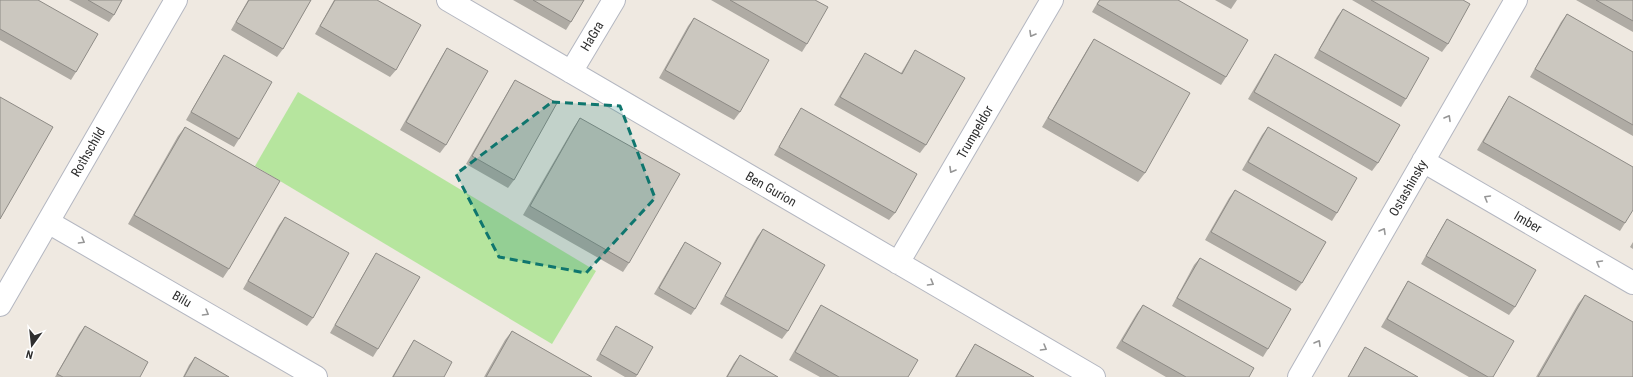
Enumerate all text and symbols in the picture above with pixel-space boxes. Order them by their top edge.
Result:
street label: HaGra [577,18,607,54]
one-way arrow [1030,30,1037,37]
street label: Trumpeldor [954,103,996,161]
one-way arrow [1444,115,1451,122]
street label: Rothschild [68,125,108,179]
street label: Ostashinsky [1386,157,1430,219]
one-way arrow [950,166,957,173]
street label: Ben Gurion [743,168,799,210]
one-way arrow [1484,195,1491,202]
street label: Imber [1511,208,1545,236]
one-way arrow [1379,228,1386,235]
one-way arrow [78,237,85,244]
one-way arrow [1596,261,1603,268]
one-way arrow [927,278,935,285]
street label: Bilu [170,288,194,310]
one-way arrow [202,309,209,316]
north arrow [12,325,52,365]
one-way arrow [1314,340,1321,347]
one-way arrow [1040,344,1047,351]
text: N [24,347,34,361]

